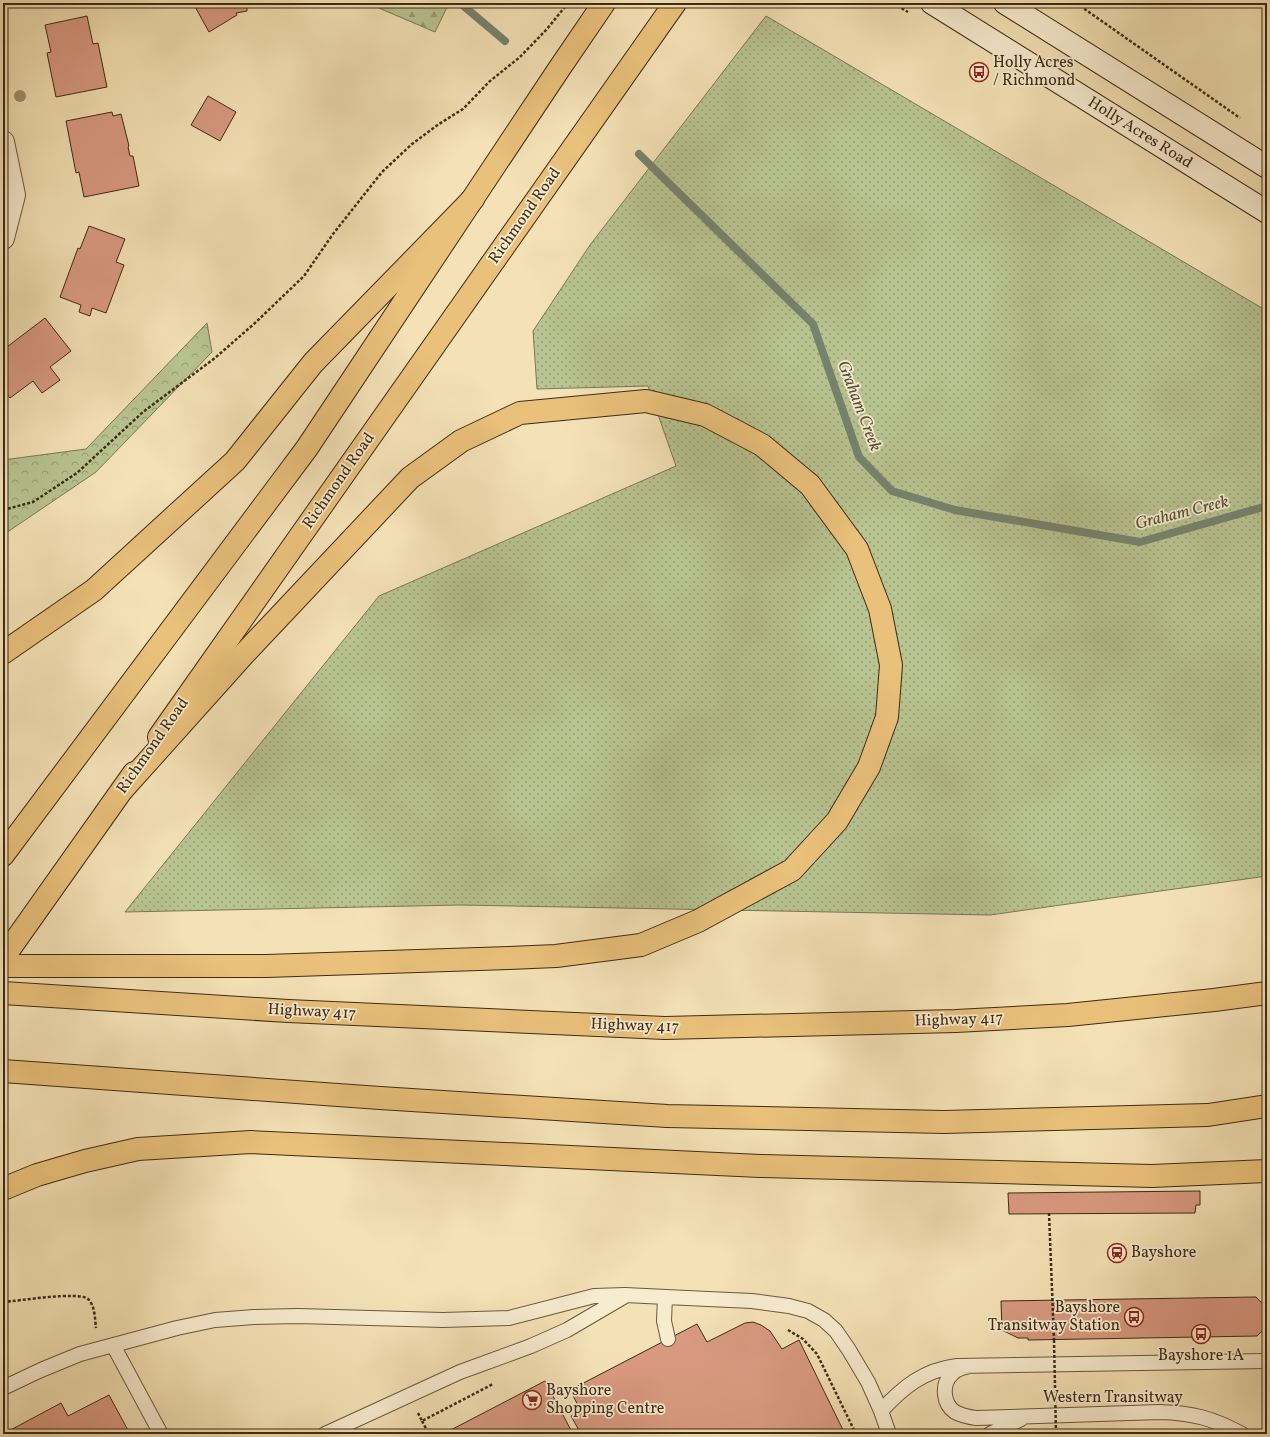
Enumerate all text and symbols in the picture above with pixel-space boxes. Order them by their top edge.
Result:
place label: Holly Acres / Richmond [993,52,1075,92]
bus stop icon: Holly Acres / Richmond [968,61,990,83]
street label: Holly Acres Road [1083,92,1197,174]
street label: Richmond Road [484,164,566,268]
water label: Graham Creek [831,357,887,455]
street label: Richmond Road [298,429,380,533]
water label: Graham Creek [1133,490,1231,536]
street label: Richmond Road [112,694,194,798]
street label: Highway 417 [267,999,357,1025]
street label: Highway 417 [914,1007,1004,1033]
street label: Highway 417 [590,1013,680,1039]
station icon: Bayshore [1106,1242,1128,1264]
place label: Bayshore [1131,1242,1196,1264]
place label: Bayshore Transitway Station [988,1297,1120,1337]
bus stop icon: Bayshore Transitway Station [1123,1306,1145,1328]
bus stop icon: Bayshore 1A [1190,1323,1212,1345]
place label: Bayshore 1A [1158,1345,1244,1367]
place label: Bayshore Shopping Centre [546,1380,664,1420]
street label: Western Transitway [1043,1387,1183,1409]
supermarket icon: Bayshore Shopping Centre [521,1389,543,1411]

